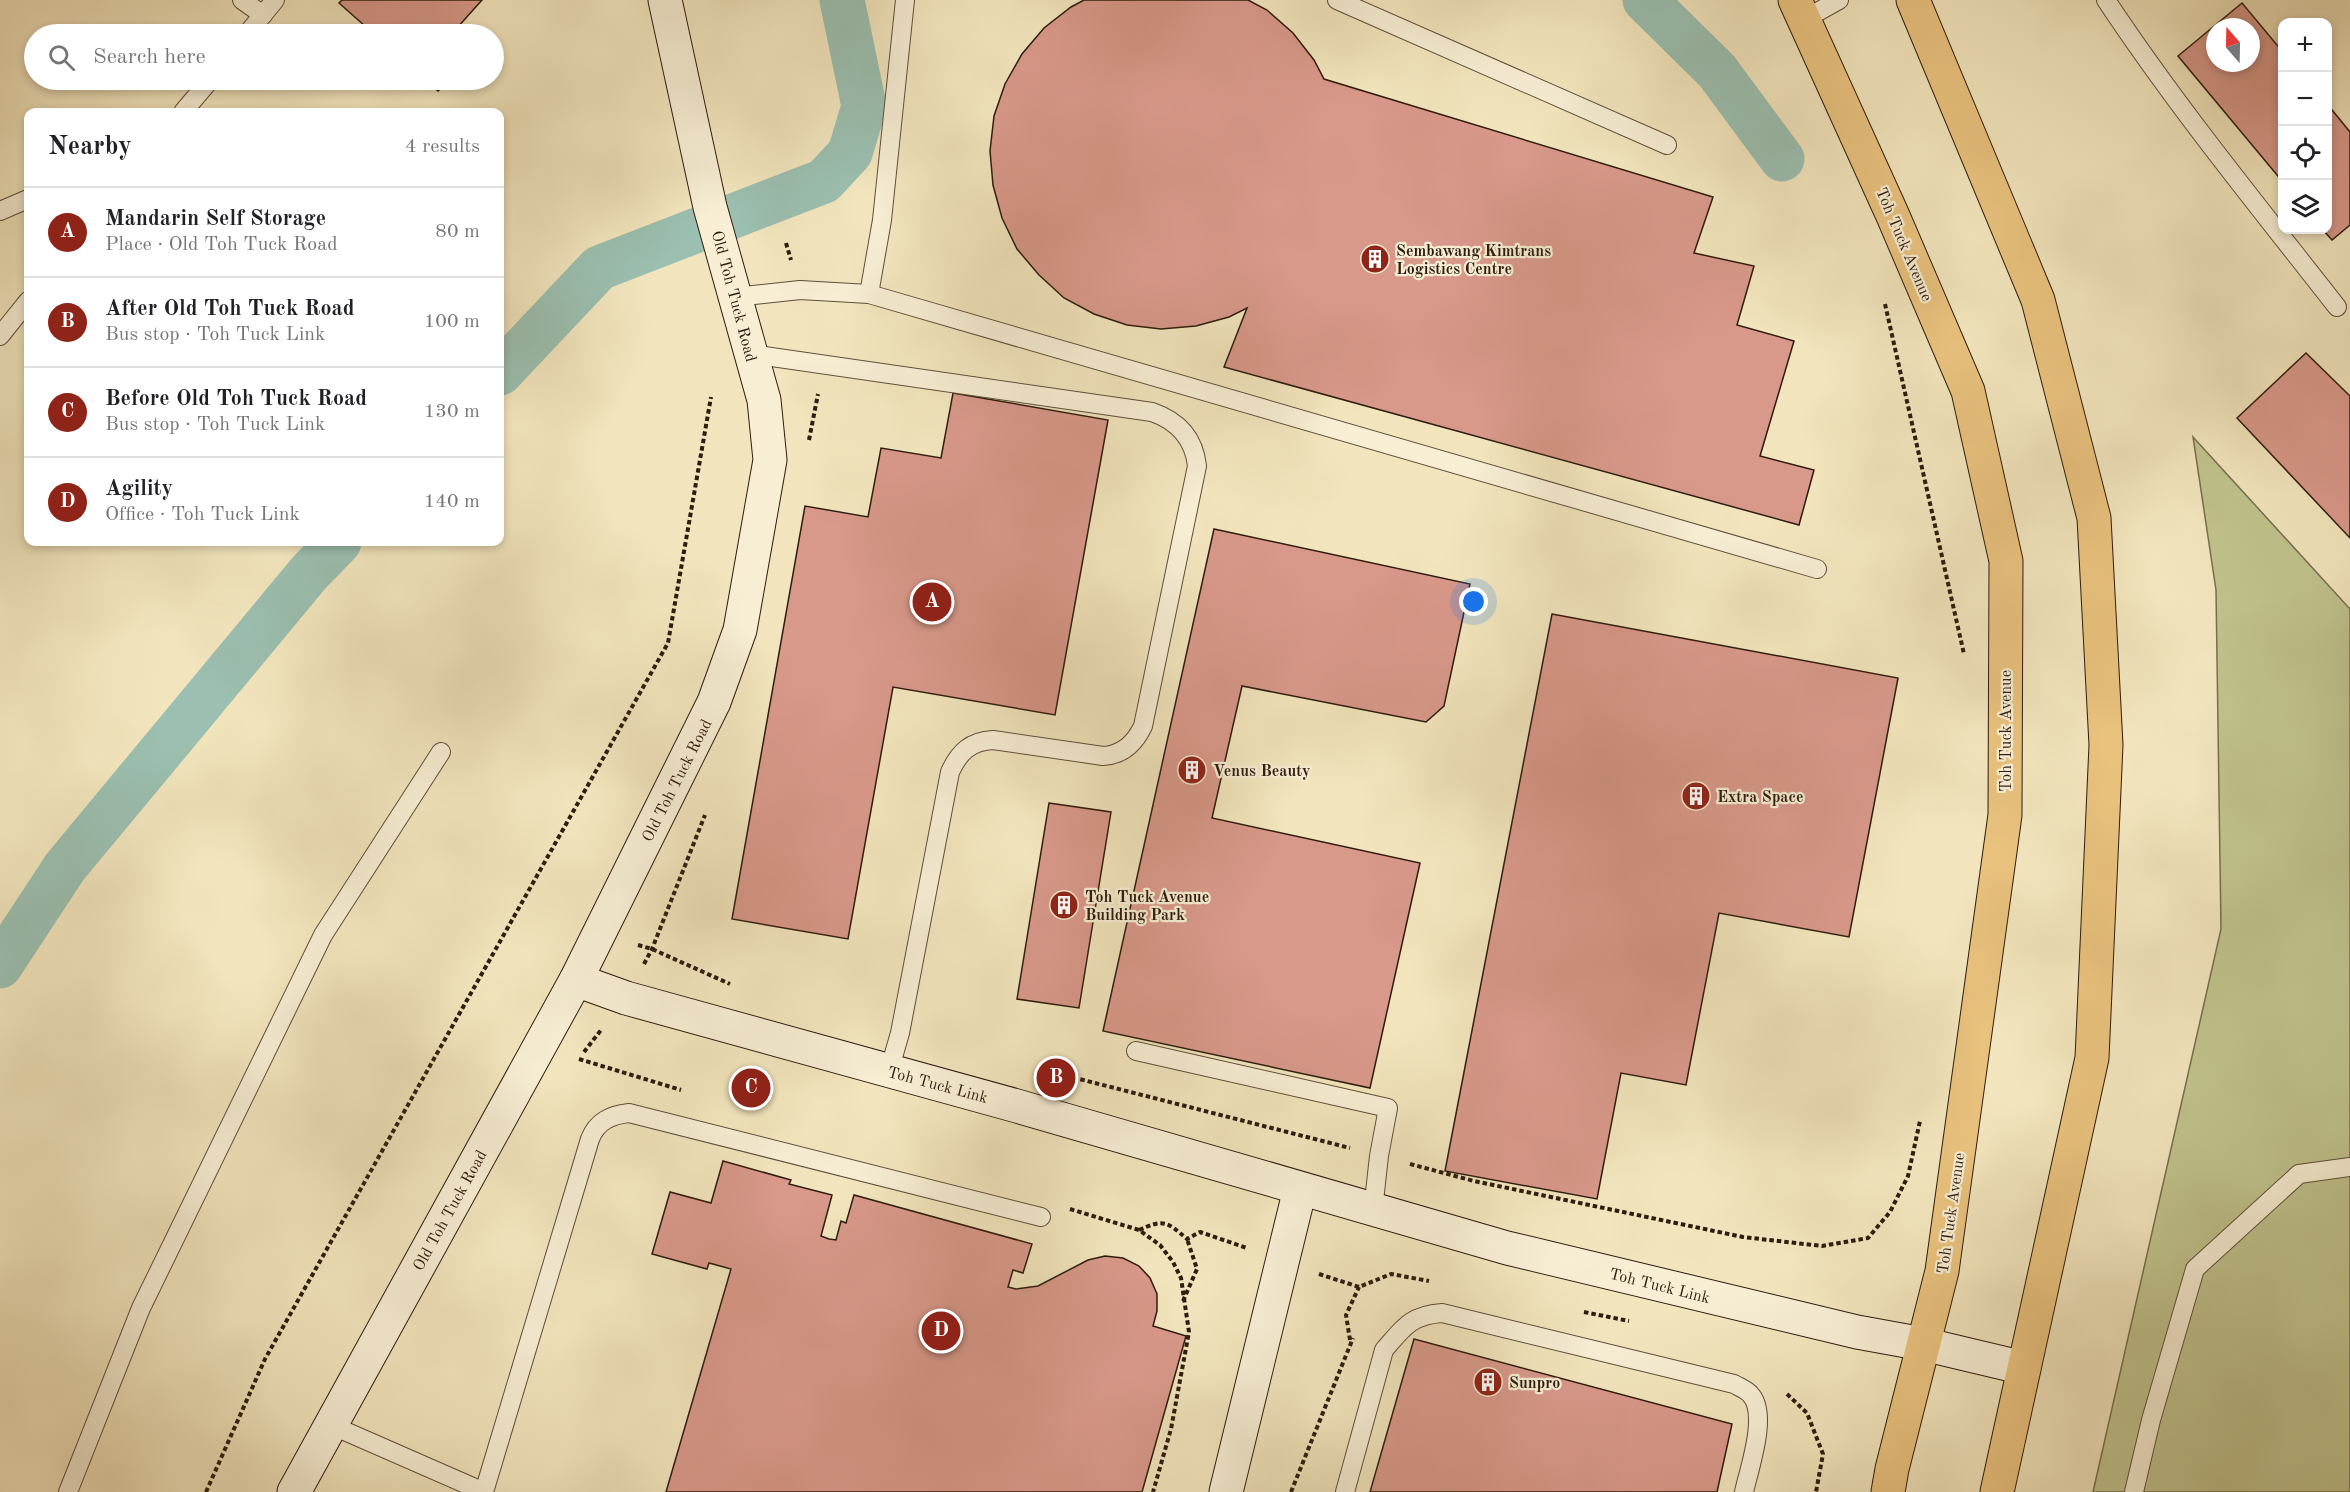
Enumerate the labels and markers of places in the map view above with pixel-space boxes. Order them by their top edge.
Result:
building icon: Sembawang Kimtrans Logistics Centre [1359,243,1391,275]
place label: Sembawang Kimtrans Logistics Centre [1396,244,1551,278]
pin: A [912,580,952,624]
building icon: Venus Beauty [1176,754,1208,786]
place label: Venus Beauty [1213,764,1310,780]
building icon: Extra Space [1680,780,1712,812]
place label: Extra Space [1717,790,1804,806]
building icon: Toh Tuck Avenue Building Park [1048,889,1080,921]
place label: Toh Tuck Avenue Building Park [1085,890,1209,924]
pin: B [1036,1056,1076,1100]
pin: C [732,1066,771,1110]
pin: D [922,1308,960,1354]
building icon: Sunpro [1472,1366,1504,1398]
place label: Sunpro [1509,1376,1560,1392]

